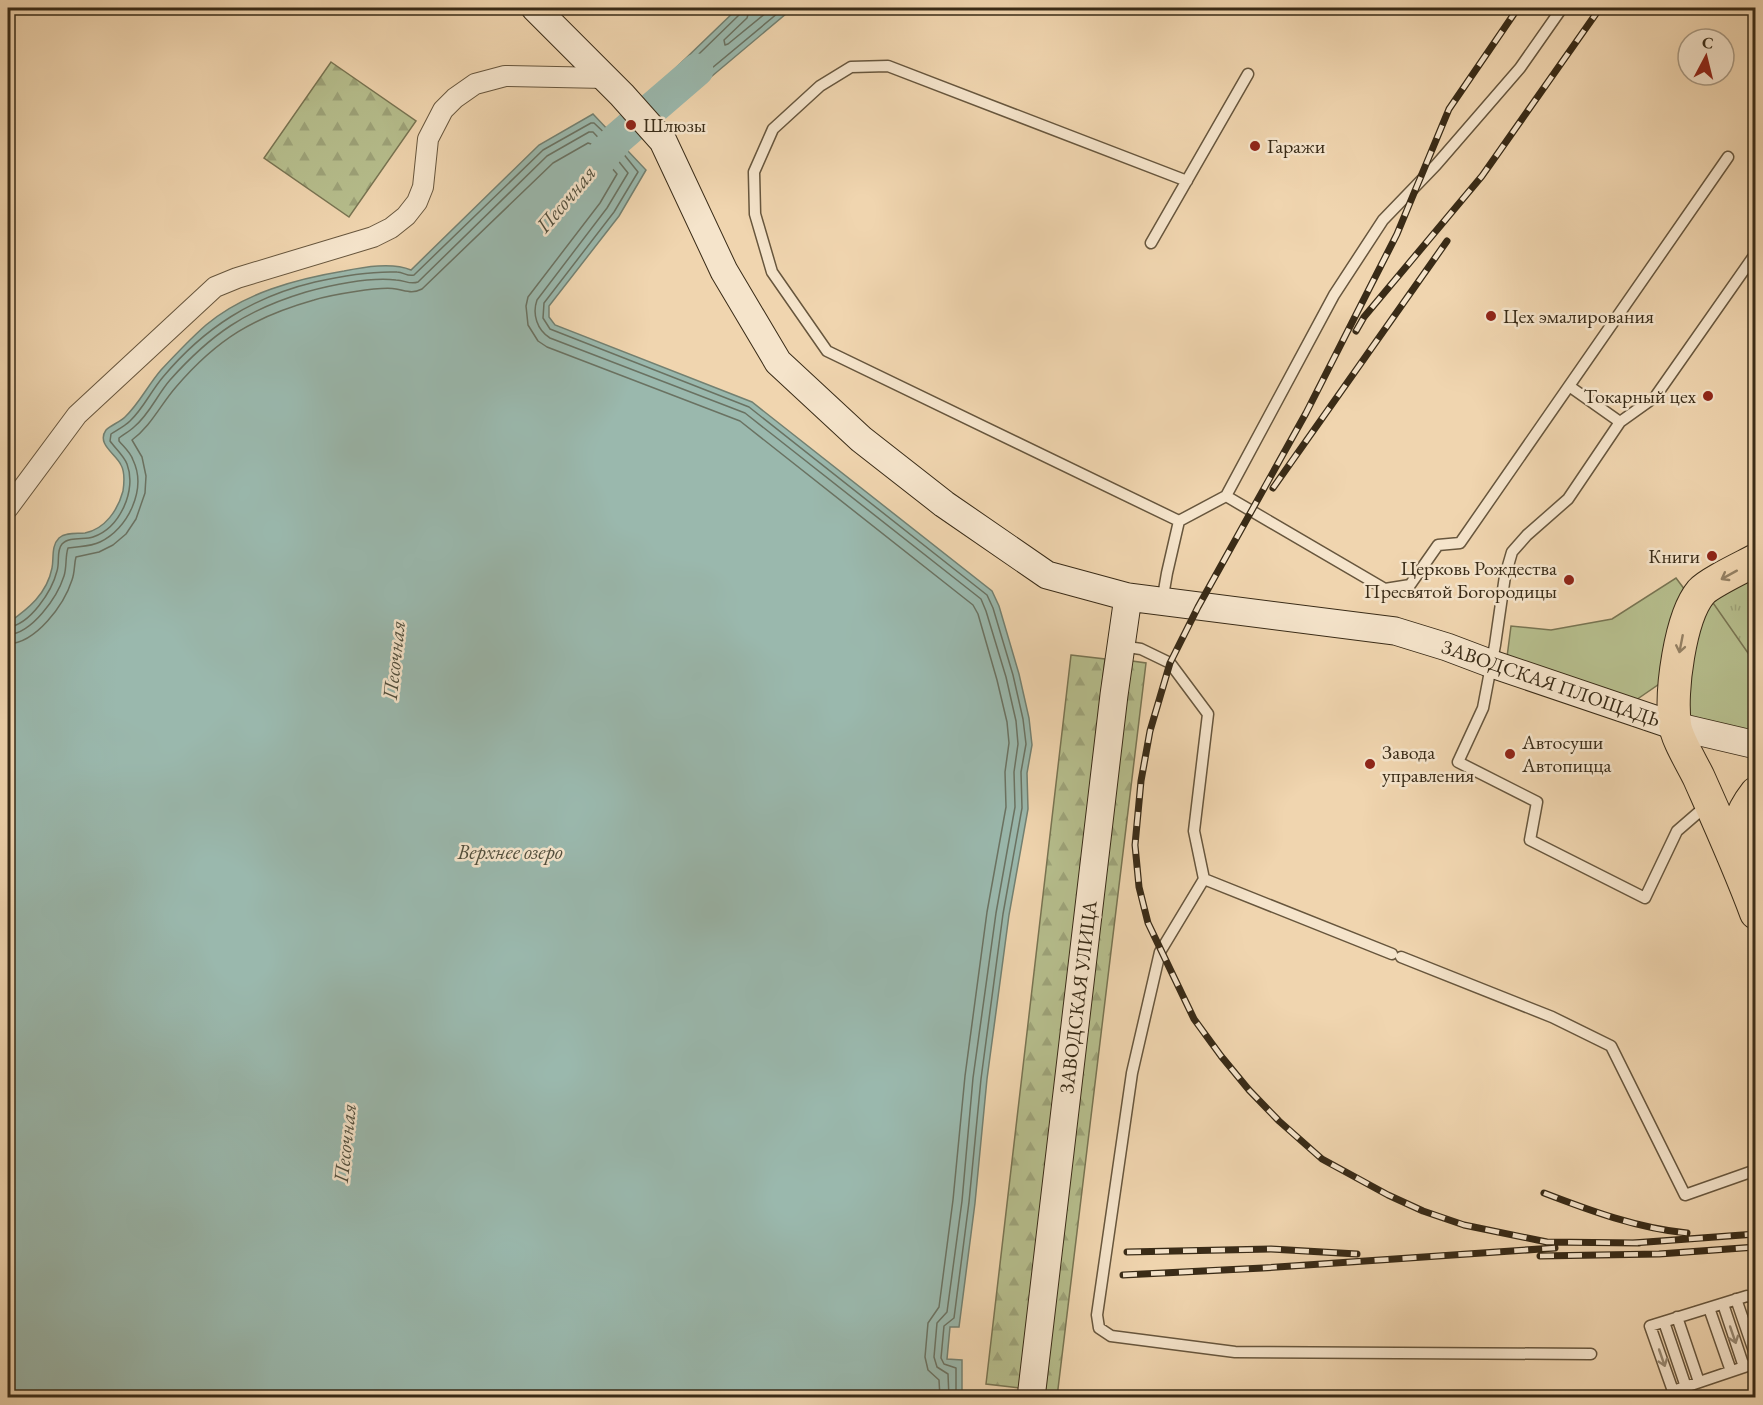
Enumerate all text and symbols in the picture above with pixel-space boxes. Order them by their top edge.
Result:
north arrow [1676,27,1736,87]
text: С [1701,31,1715,54]
place label: Шлюзы [643,112,706,138]
marker: Шлюзы [624,118,638,132]
place label: Гаражи [1267,133,1326,159]
marker: Гаражи [1248,139,1262,153]
water label: Песочная [529,160,601,239]
place label: Цех эмалирования [1503,303,1654,329]
marker: Цех эмалирования [1484,309,1498,323]
place label: Токарный цех [1584,383,1696,409]
marker: Токарный цех [1701,389,1715,403]
place label: Книги [1648,543,1700,569]
marker: Книги [1705,549,1719,563]
place label: Церковь Рождества Пресвятой Богородицы [1364,555,1557,604]
one-way arrow [1721,569,1738,581]
marker: Церковь Рождества Пресвятой Богородицы [1562,573,1576,587]
water label: Песочная [376,619,411,702]
street label: ЗАВОДСКАЯ ПЛОЩАДЬ [1438,633,1664,733]
one-way arrow [1675,634,1686,654]
place label: Автосуши Автопицца [1521,729,1612,778]
place label: Завода управления [1382,739,1474,788]
marker: Автосуши Автопицца [1503,747,1517,761]
marker: Завода управления [1363,757,1377,771]
water label: Верхнее озеро [456,838,563,865]
street label: ЗАВОДСКАЯ УЛИЦА [1053,899,1103,1095]
water label: Песочная [327,1102,362,1185]
one-way arrow [1729,1325,1740,1344]
one-way arrow [1657,1349,1668,1367]

